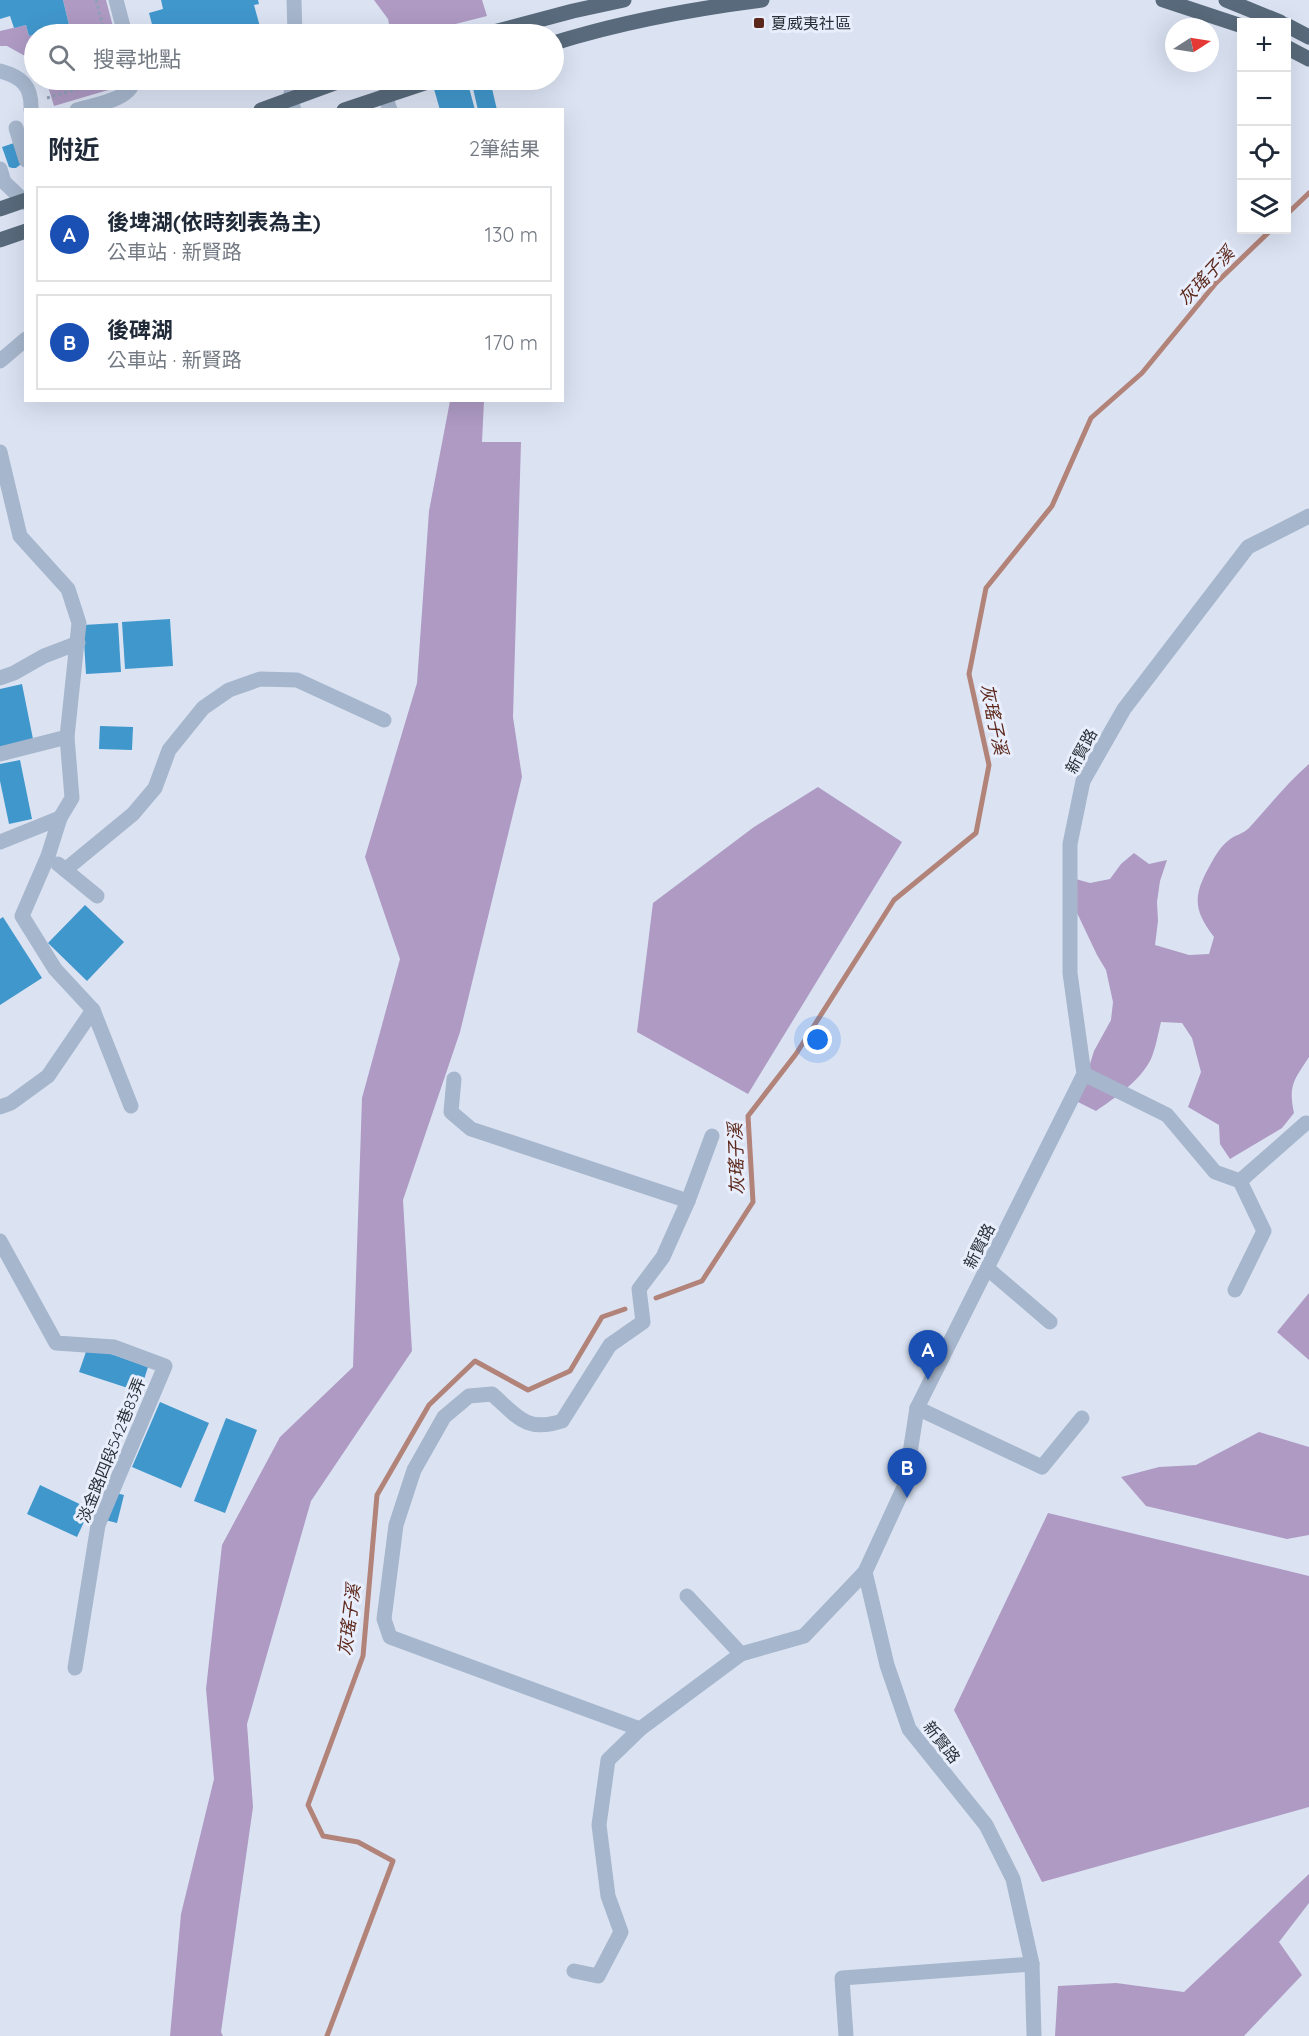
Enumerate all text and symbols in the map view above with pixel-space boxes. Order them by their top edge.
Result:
place label: 夏威夷社區 [771,13,851,33]
marker: 夏威夷社區 [752,16,766,30]
north arrow [1165,18,1219,72]
map controls [1237,18,1291,234]
button: + [1237,18,1291,72]
search box [24,24,564,90]
icon: search [45,41,78,74]
text: 搜尋地點 [93,45,181,73]
button: − [1237,72,1291,126]
button: locate [1237,126,1291,180]
text: 附近 [48,133,100,166]
text: 2筆結果 [469,136,540,161]
button: layers [1237,180,1291,234]
text: 後埤湖(依時刻表為主) [107,208,321,236]
text: A [63,222,76,247]
text: 130 m [485,222,538,247]
text: 公車站 · 新賢路 [107,239,242,264]
water label: 灰瑤子溪 [1173,240,1241,310]
text: 後碑湖 [107,316,173,344]
text: B [63,330,76,355]
text: 170 m [485,330,538,355]
text: 公車站 · 新賢路 [107,347,242,372]
water label: 灰瑤子溪 [975,681,1013,760]
street label: 新賢路 [1061,725,1101,777]
your location [803,1025,832,1054]
water label: 灰瑤子溪 [723,1120,749,1195]
street label: 新賢路 [959,1220,999,1272]
pin: A [908,1330,948,1380]
street label: 淡金路四段542巷83弄 [73,1374,149,1526]
pin: B [888,1448,926,1498]
water label: 灰瑤子溪 [333,1580,365,1657]
street label: 新賢路 [919,1717,965,1767]

